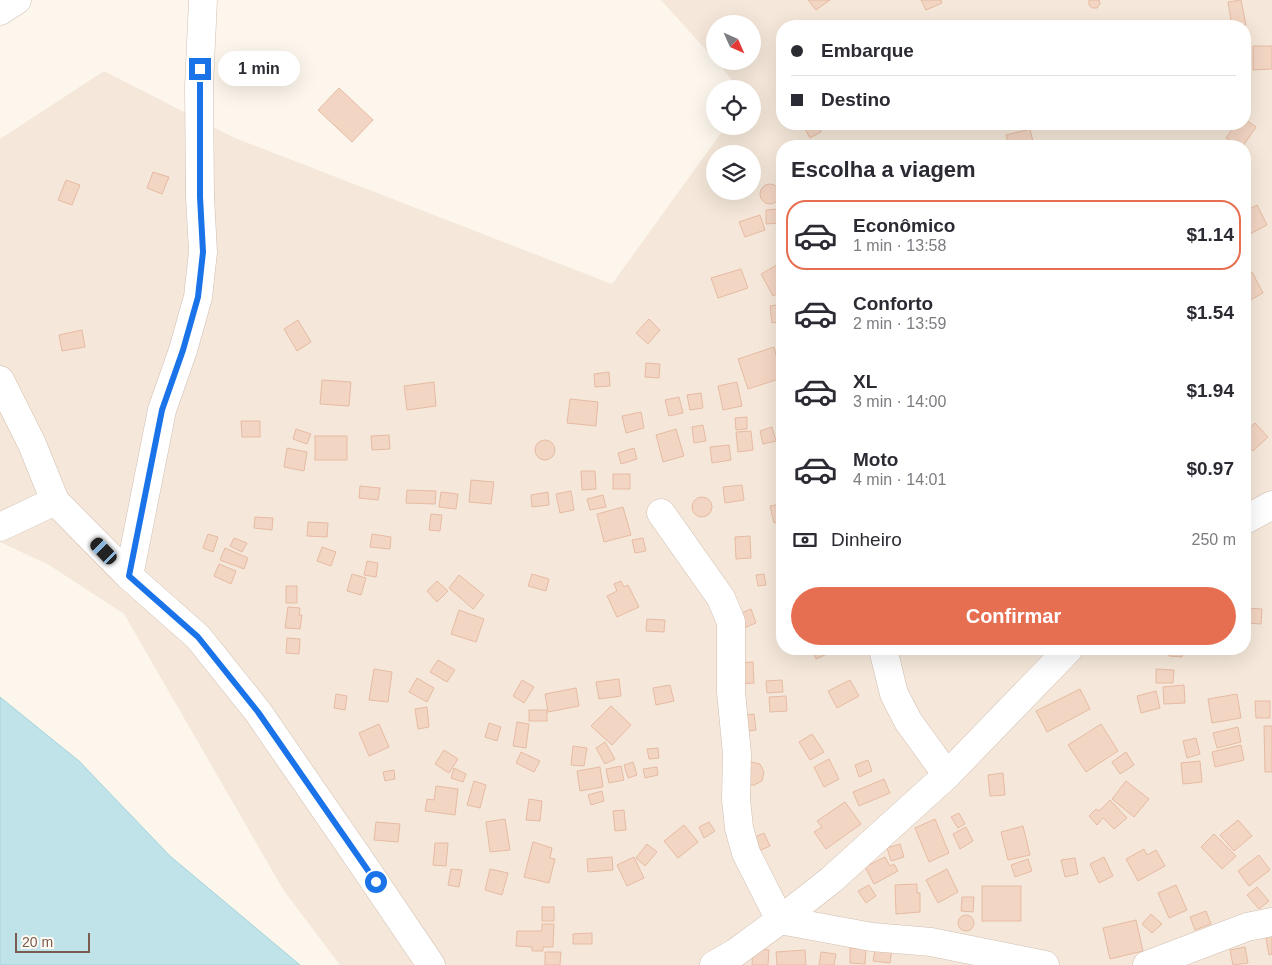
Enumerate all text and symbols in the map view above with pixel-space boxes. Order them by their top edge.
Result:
north arrow [706,15,761,70]
map controls [706,15,761,200]
text: Embarque [821,40,914,61]
callout: 1 min [218,52,300,86]
route end [189,58,211,80]
text: 1 min [238,60,280,77]
button: locate [706,80,761,135]
text: Destino [821,89,891,110]
button: layers [706,145,761,200]
text: Escolha a viagem [791,157,976,182]
icon: car [793,213,838,258]
text: Econômico [853,215,955,236]
text: $1.14 [1186,224,1234,245]
text: 1 min · 13:58 [853,237,946,254]
icon: car [793,291,838,336]
text: Conforto [853,293,933,314]
text: $1.54 [1186,302,1234,323]
text: 2 min · 13:59 [853,315,946,332]
icon: car [793,369,838,414]
text: XL [853,371,877,392]
text: $1.94 [1186,380,1234,401]
text: 3 min · 14:00 [853,393,946,410]
icon: car [793,447,838,492]
text: Moto [853,449,898,470]
text: $0.97 [1186,458,1234,479]
text: 4 min · 14:01 [853,471,946,488]
icon: cash [791,526,819,554]
text: Dinheiro [831,529,902,550]
text: 250 m [1192,531,1236,548]
car [88,535,119,567]
button: Confirmar [791,587,1236,645]
route start [365,871,387,893]
scale bar [15,930,90,953]
text: 20 m [22,934,53,950]

